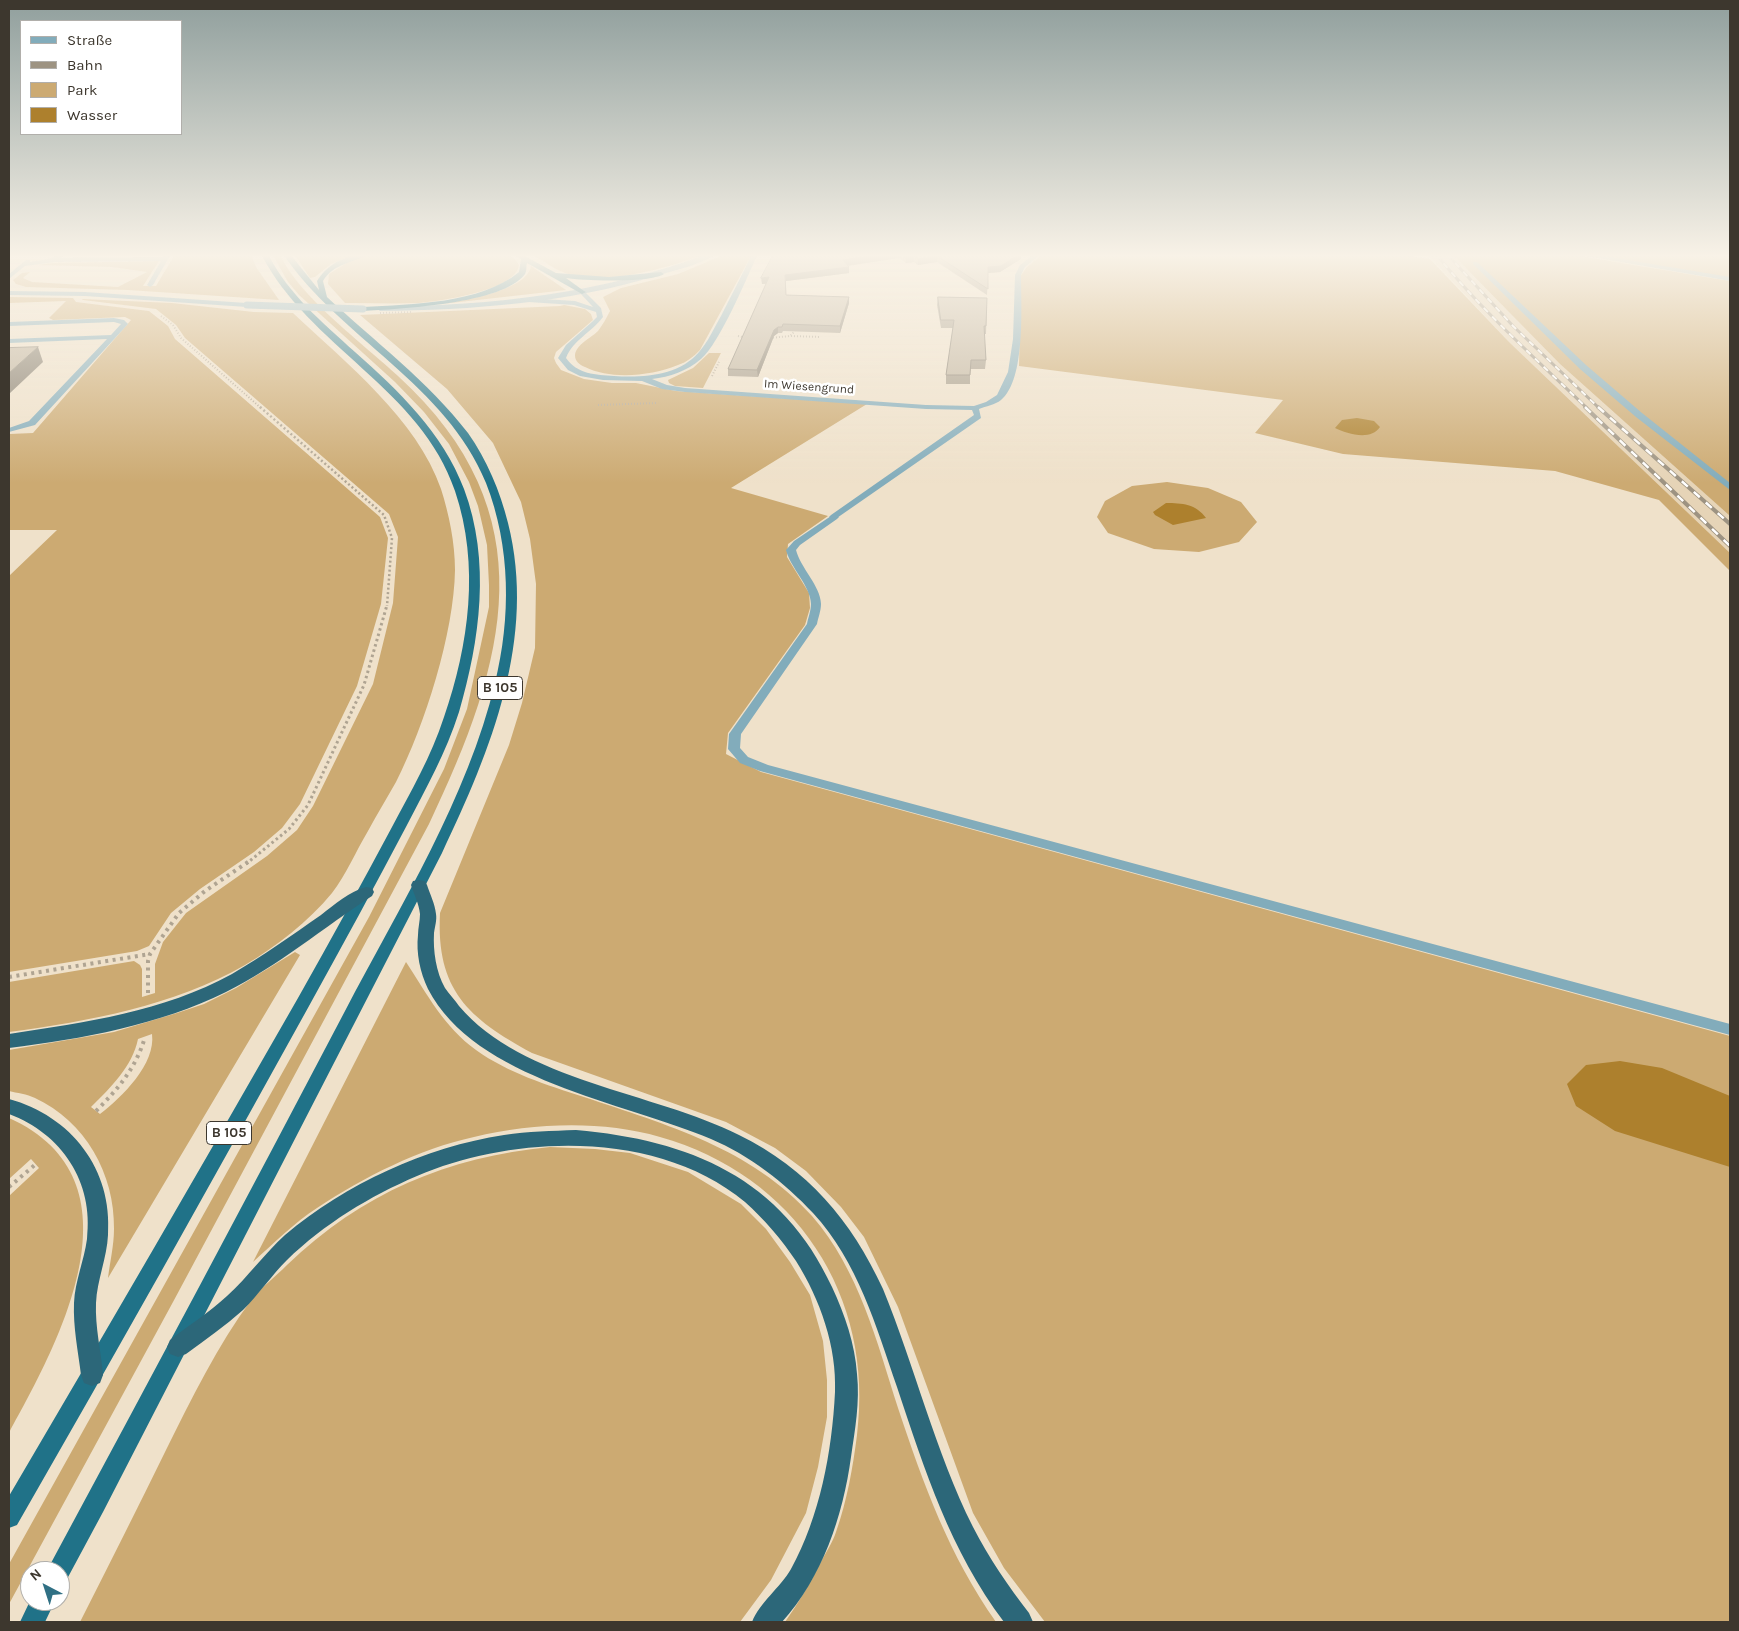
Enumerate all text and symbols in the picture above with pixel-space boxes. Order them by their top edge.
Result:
legend [20,20,182,135]
text: Straße [67,31,112,49]
text: Bahn [67,56,103,74]
text: Park [67,81,97,99]
text: Wasser [67,106,117,124]
street label: Im Wiesengrund [763,377,855,397]
road number: B 105 [478,676,522,700]
road number: B 105 [206,1122,252,1144]
north arrow [20,1561,70,1611]
text: N [26,1565,45,1585]

